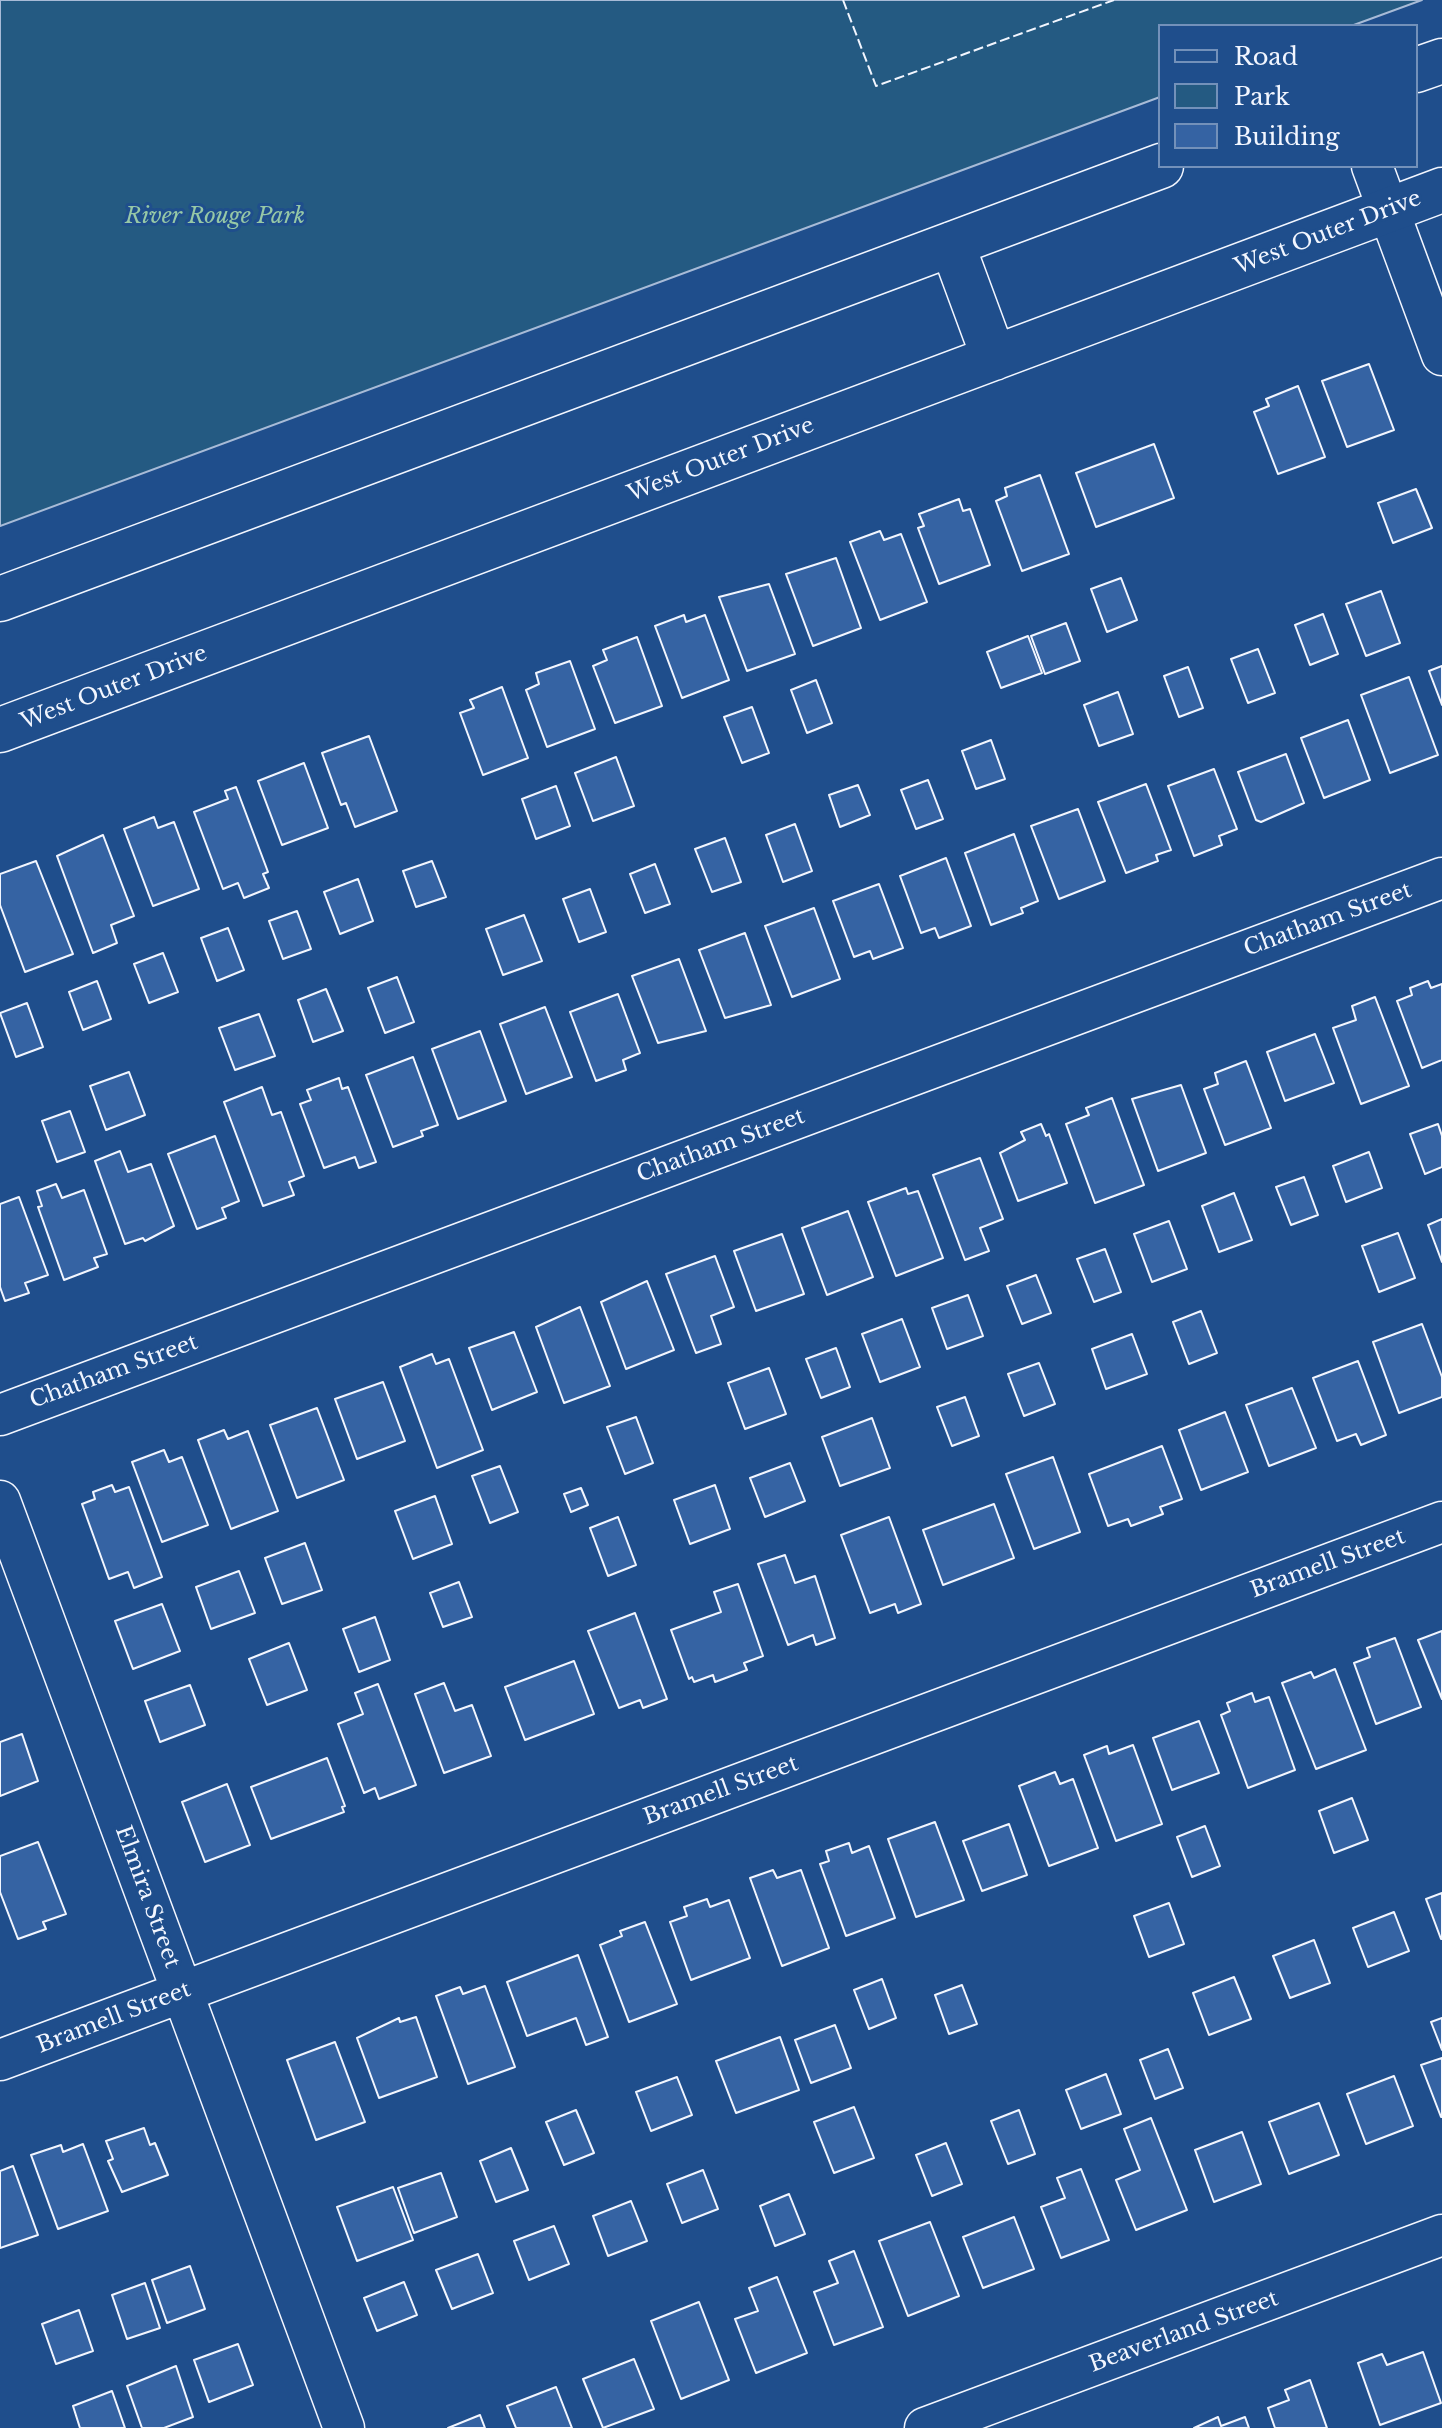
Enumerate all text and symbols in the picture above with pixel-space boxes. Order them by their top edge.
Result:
legend [1158,24,1418,168]
text: Road [1234,42,1298,71]
text: Park [1234,82,1290,111]
text: Building [1234,122,1340,151]
street label: West Outer Drive [1231,185,1425,281]
park label: River Rouge Park [125,204,305,230]
street label: West Outer Drive [624,412,818,508]
street label: West Outer Drive [17,640,211,736]
street label: Chatham Street [1240,877,1416,963]
street label: Chatham Street [633,1103,809,1189]
street label: Chatham Street [26,1329,202,1415]
street label: Bramell Street [1247,1524,1409,1604]
street label: Bramell Street [640,1751,802,1831]
street label: Elmira Street [109,1822,185,1972]
street label: Bramell Street [33,1977,195,2059]
street label: Beaverland Street [1086,2286,1282,2378]

